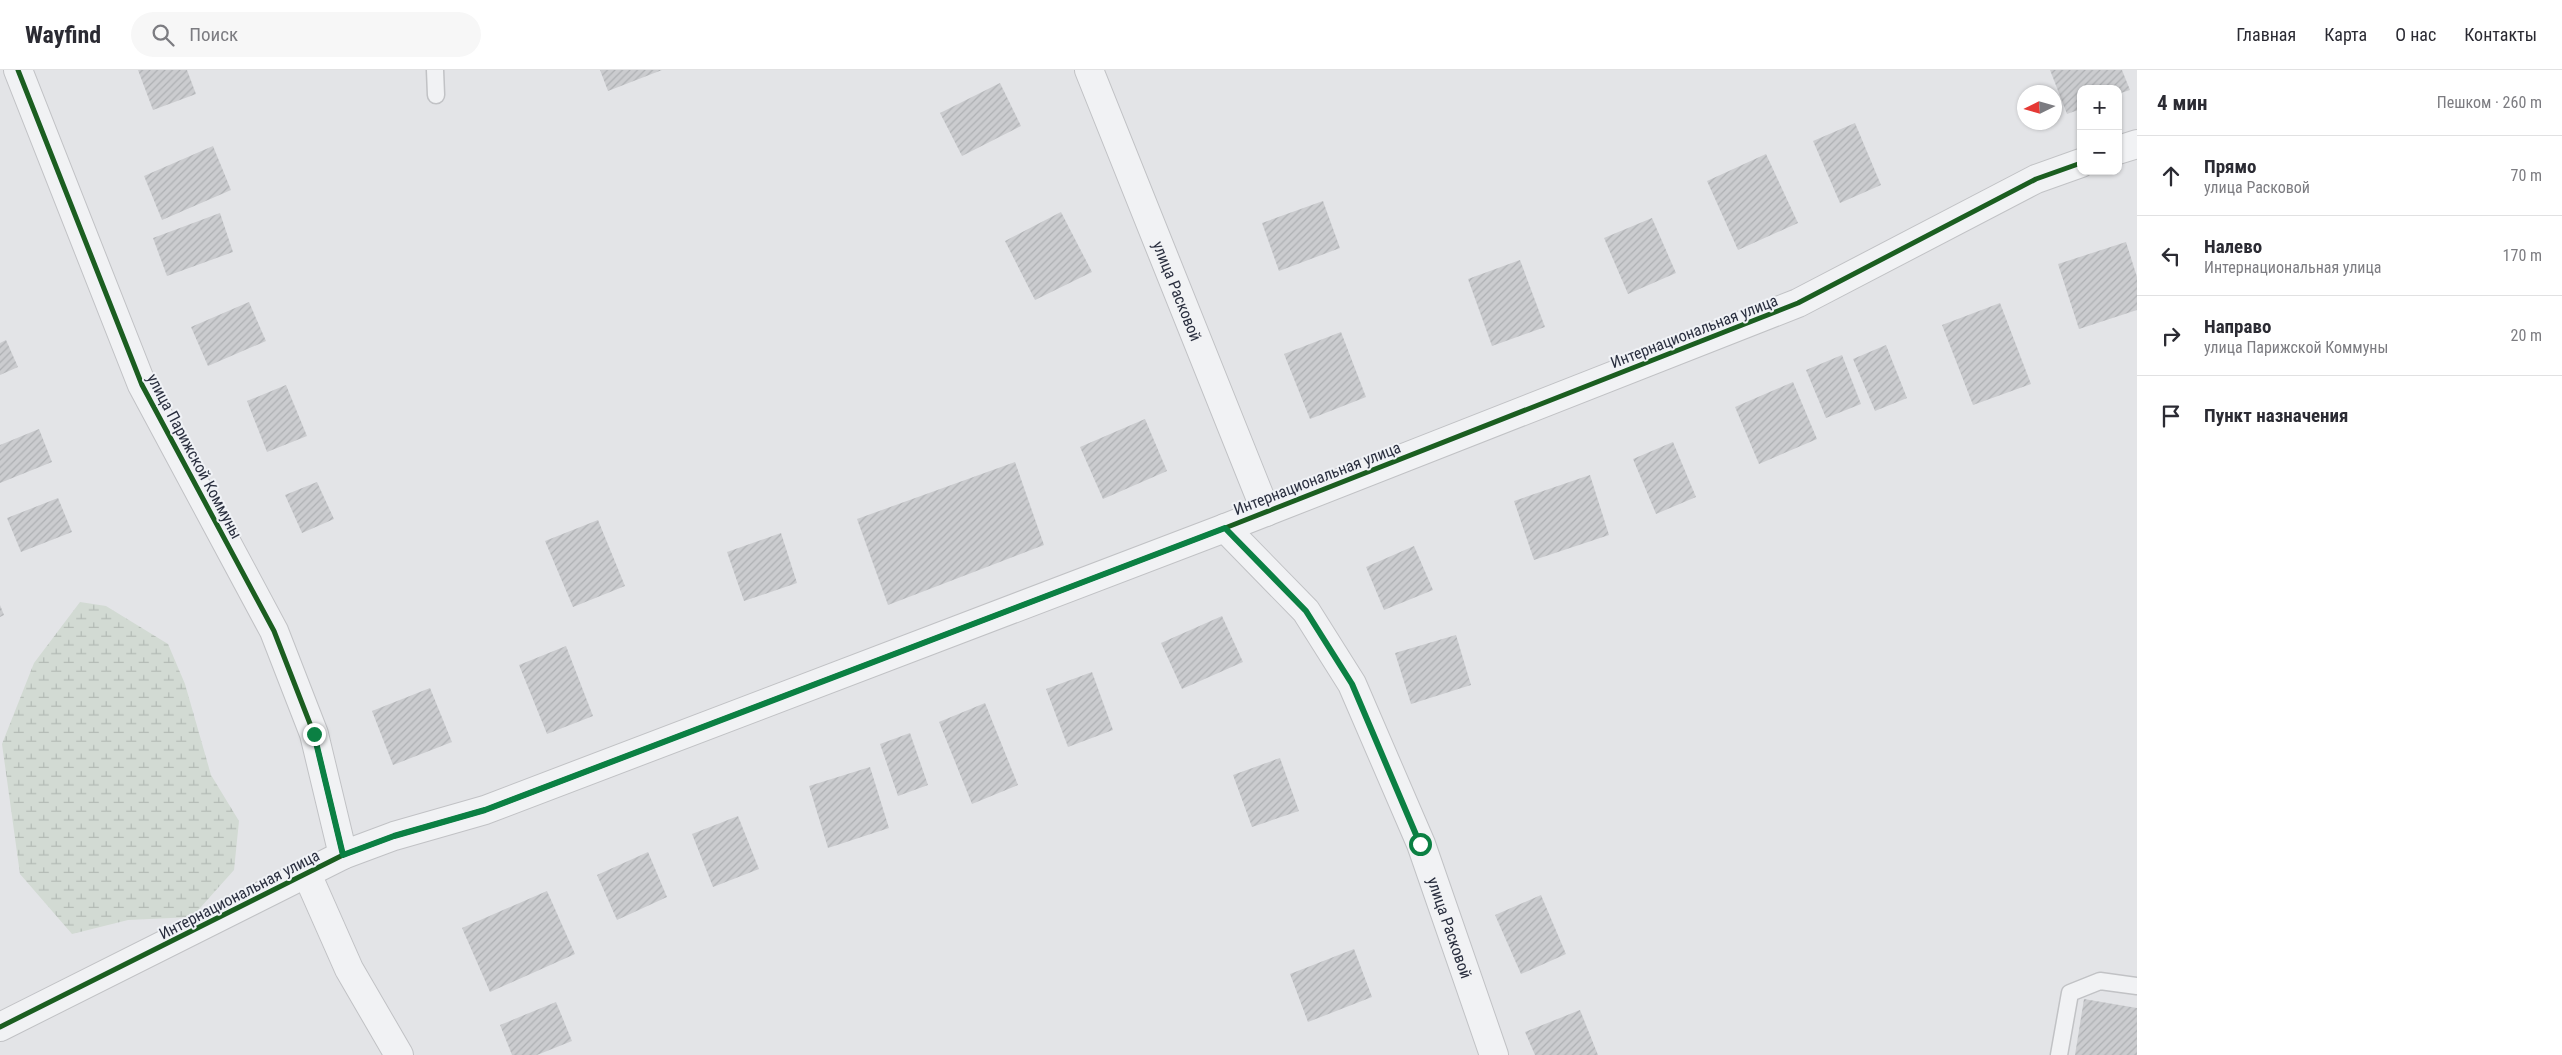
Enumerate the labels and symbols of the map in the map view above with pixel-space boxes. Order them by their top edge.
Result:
north arrow [2017,85,2062,130]
street label: улица Расковой [1148,238,1206,344]
street label: Интернациональная улица [1608,291,1780,372]
street label: улица Парижской Коммуны [143,370,246,542]
street label: Интернациональная улица [1231,438,1403,519]
route end [303,723,326,746]
route start [1409,833,1432,856]
street label: Интернациональная улица [156,846,323,943]
street label: улица Расковой [1423,875,1476,981]

